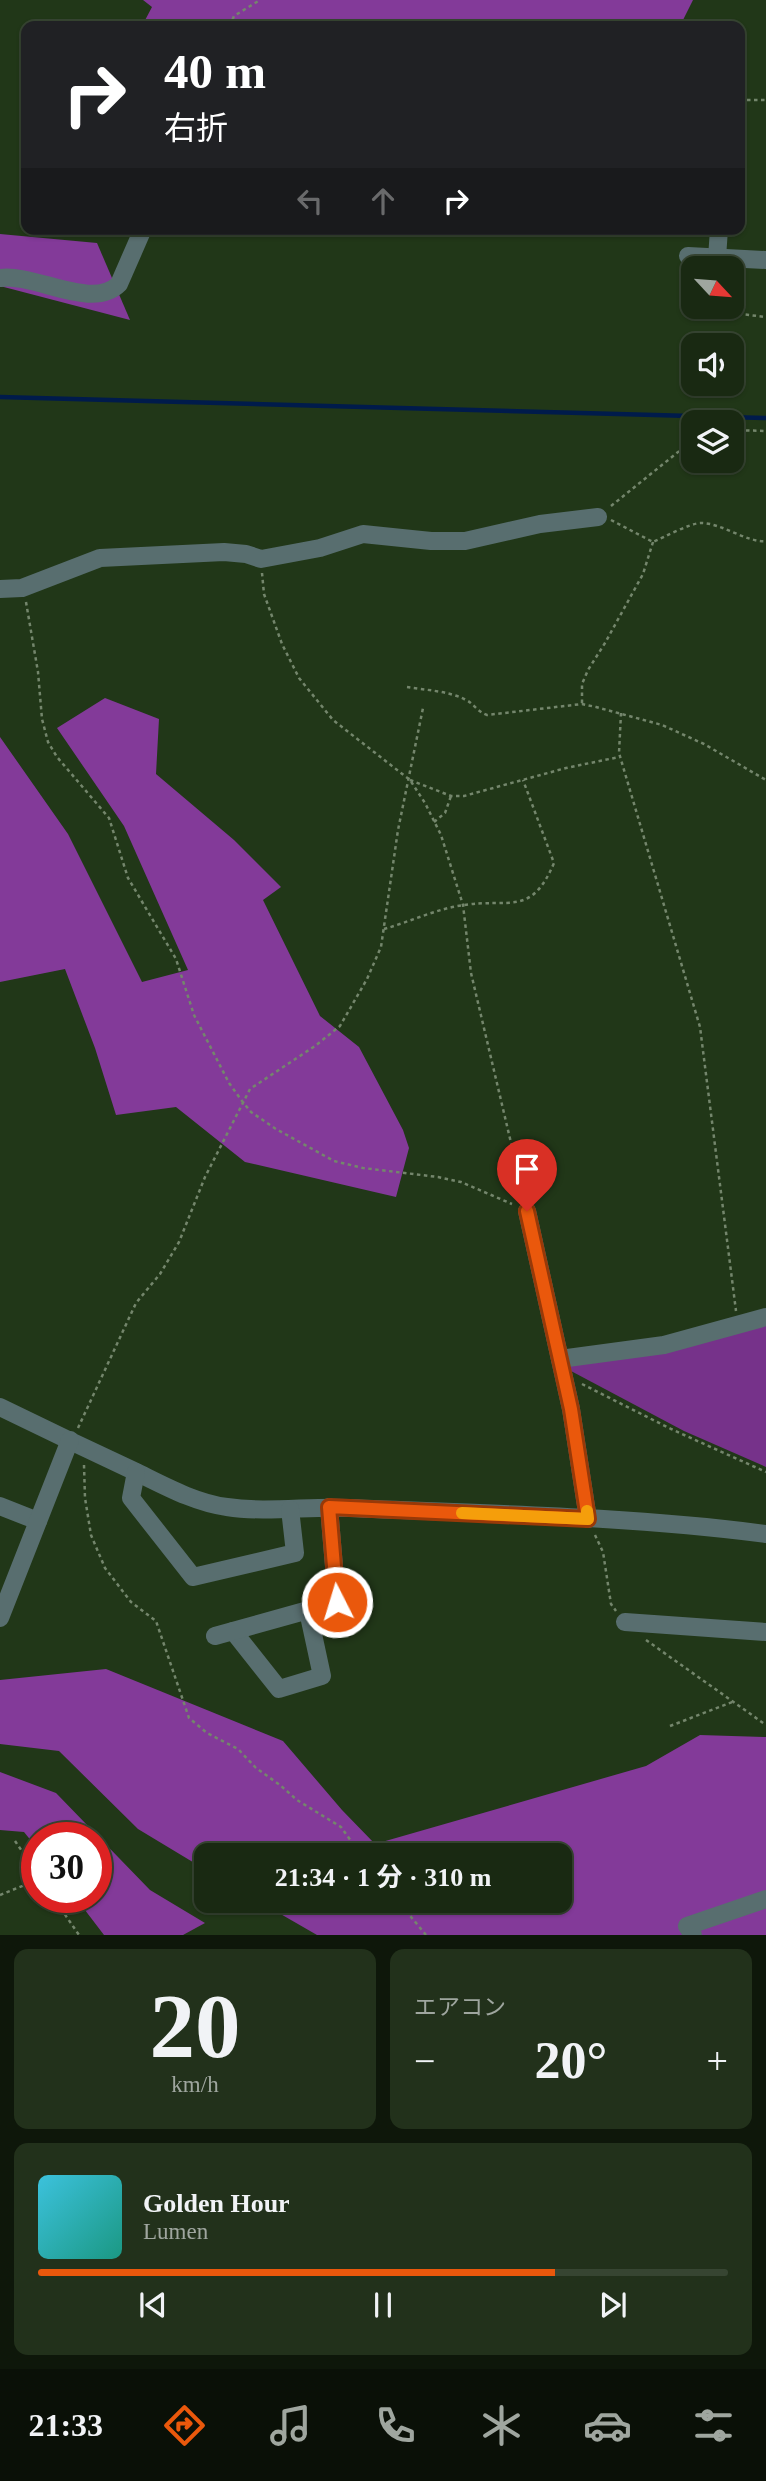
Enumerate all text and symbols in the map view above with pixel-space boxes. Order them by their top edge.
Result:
text: 40 m [164,44,266,99]
icon: right [49,49,140,140]
text: 右折 [164,110,228,146]
icon: left [291,182,329,220]
icon: ahead [364,182,402,220]
icon: right [437,182,475,220]
north arrow [681,256,744,318]
map controls [681,256,744,473]
button: sound [681,333,744,396]
button: layers [681,410,744,473]
pin [497,1139,557,1211]
icon: arrive [508,1150,546,1188]
position arrow [300,1565,374,1639]
speed limit sign: 30 [21,1822,112,1913]
text: 21:34 · 1 分 · 310 m [275,1863,491,1892]
text: 20 [150,1976,241,2077]
text: エアコン [414,1995,506,2020]
text: 20° [535,2032,607,2089]
text: − [414,2040,435,2082]
text: + [707,2040,728,2082]
text: km/h [171,2072,219,2097]
text: Golden Hour [143,2189,290,2218]
text: Lumen [143,2219,208,2244]
icon: previous [134,2286,172,2324]
icon: pause [364,2286,402,2324]
icon: next [594,2286,632,2324]
icon: directions [160,2401,209,2450]
icon: music [266,2401,315,2450]
icon: phone [371,2401,420,2450]
icon: climate [477,2401,526,2450]
icon: car [583,2401,632,2450]
icon: filters [689,2401,738,2450]
text: 21:33 [28,2407,103,2443]

